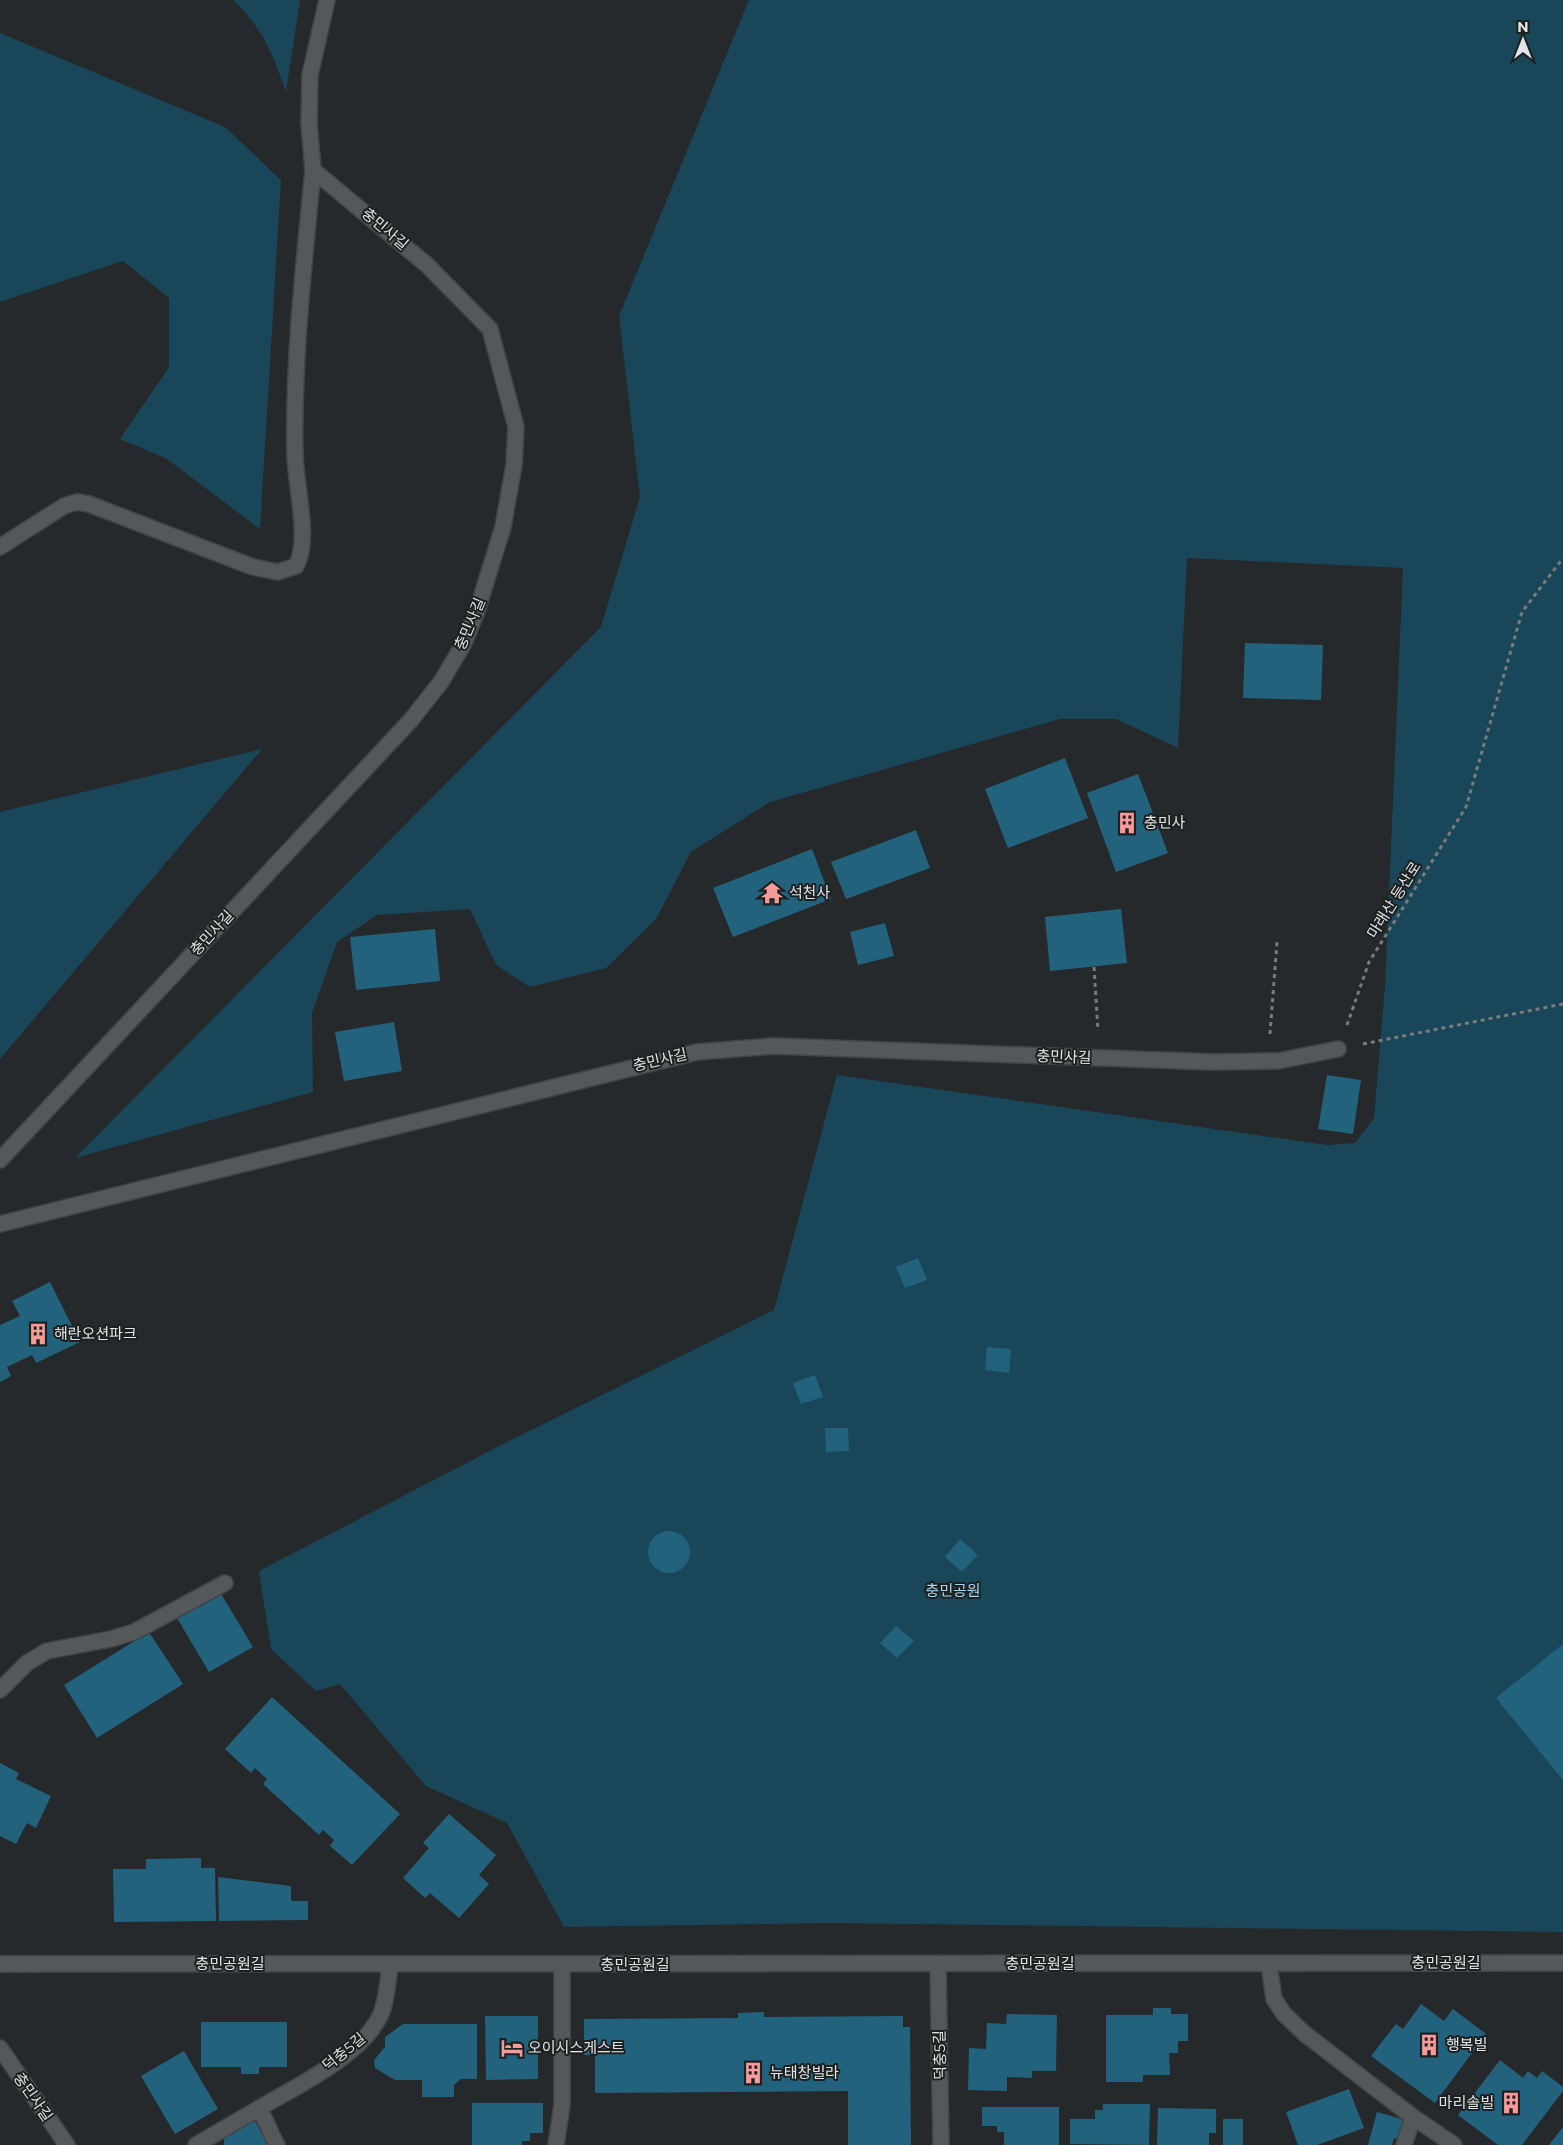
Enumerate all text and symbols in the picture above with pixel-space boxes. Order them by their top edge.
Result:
north arrow [1498,15,1548,65]
text: N [1517,18,1529,36]
street label: 충민사길 [358,204,413,254]
street label: 충민사길 [450,595,489,653]
building icon: 충민사 [1114,810,1140,836]
place label: 충민사 [1144,813,1186,832]
street label: 마래산 등산로 [1363,858,1425,942]
temple icon: 석천사 [759,880,785,906]
place label: 석천사 [789,883,831,902]
street label: 충민사길 [186,906,237,959]
street label: 충민사길 [631,1044,689,1075]
street label: 충민사길 [1036,1046,1092,1067]
building icon: 해란오션파크 [25,1321,51,1347]
place label: 해란오션파크 [54,1324,137,1343]
park label: 충민공원 [925,1581,981,1600]
street label: 충민공원길 [1411,1953,1481,1972]
street label: 충민공원길 [195,1954,265,1973]
street label: 충민공원길 [1005,1954,1075,1973]
street label: 충민공원길 [600,1955,670,1974]
street label: 덕충5길 [318,2029,369,2075]
street label: 덕충5길 [930,2030,949,2080]
building icon: 행복빌 [1416,2032,1442,2058]
hotel icon: 오이시스게스트 [499,2035,525,2061]
place label: 행복빌 [1446,2035,1487,2054]
place label: 오이시스게스트 [528,2038,625,2057]
building icon: 뉴태창빌라 [740,2060,766,2086]
place label: 뉴태창빌라 [770,2063,839,2082]
street label: 충민사길 [10,2069,57,2125]
building icon: 마리솔빌 [1498,2090,1524,2116]
place label: 마리솔빌 [1439,2093,1494,2112]

